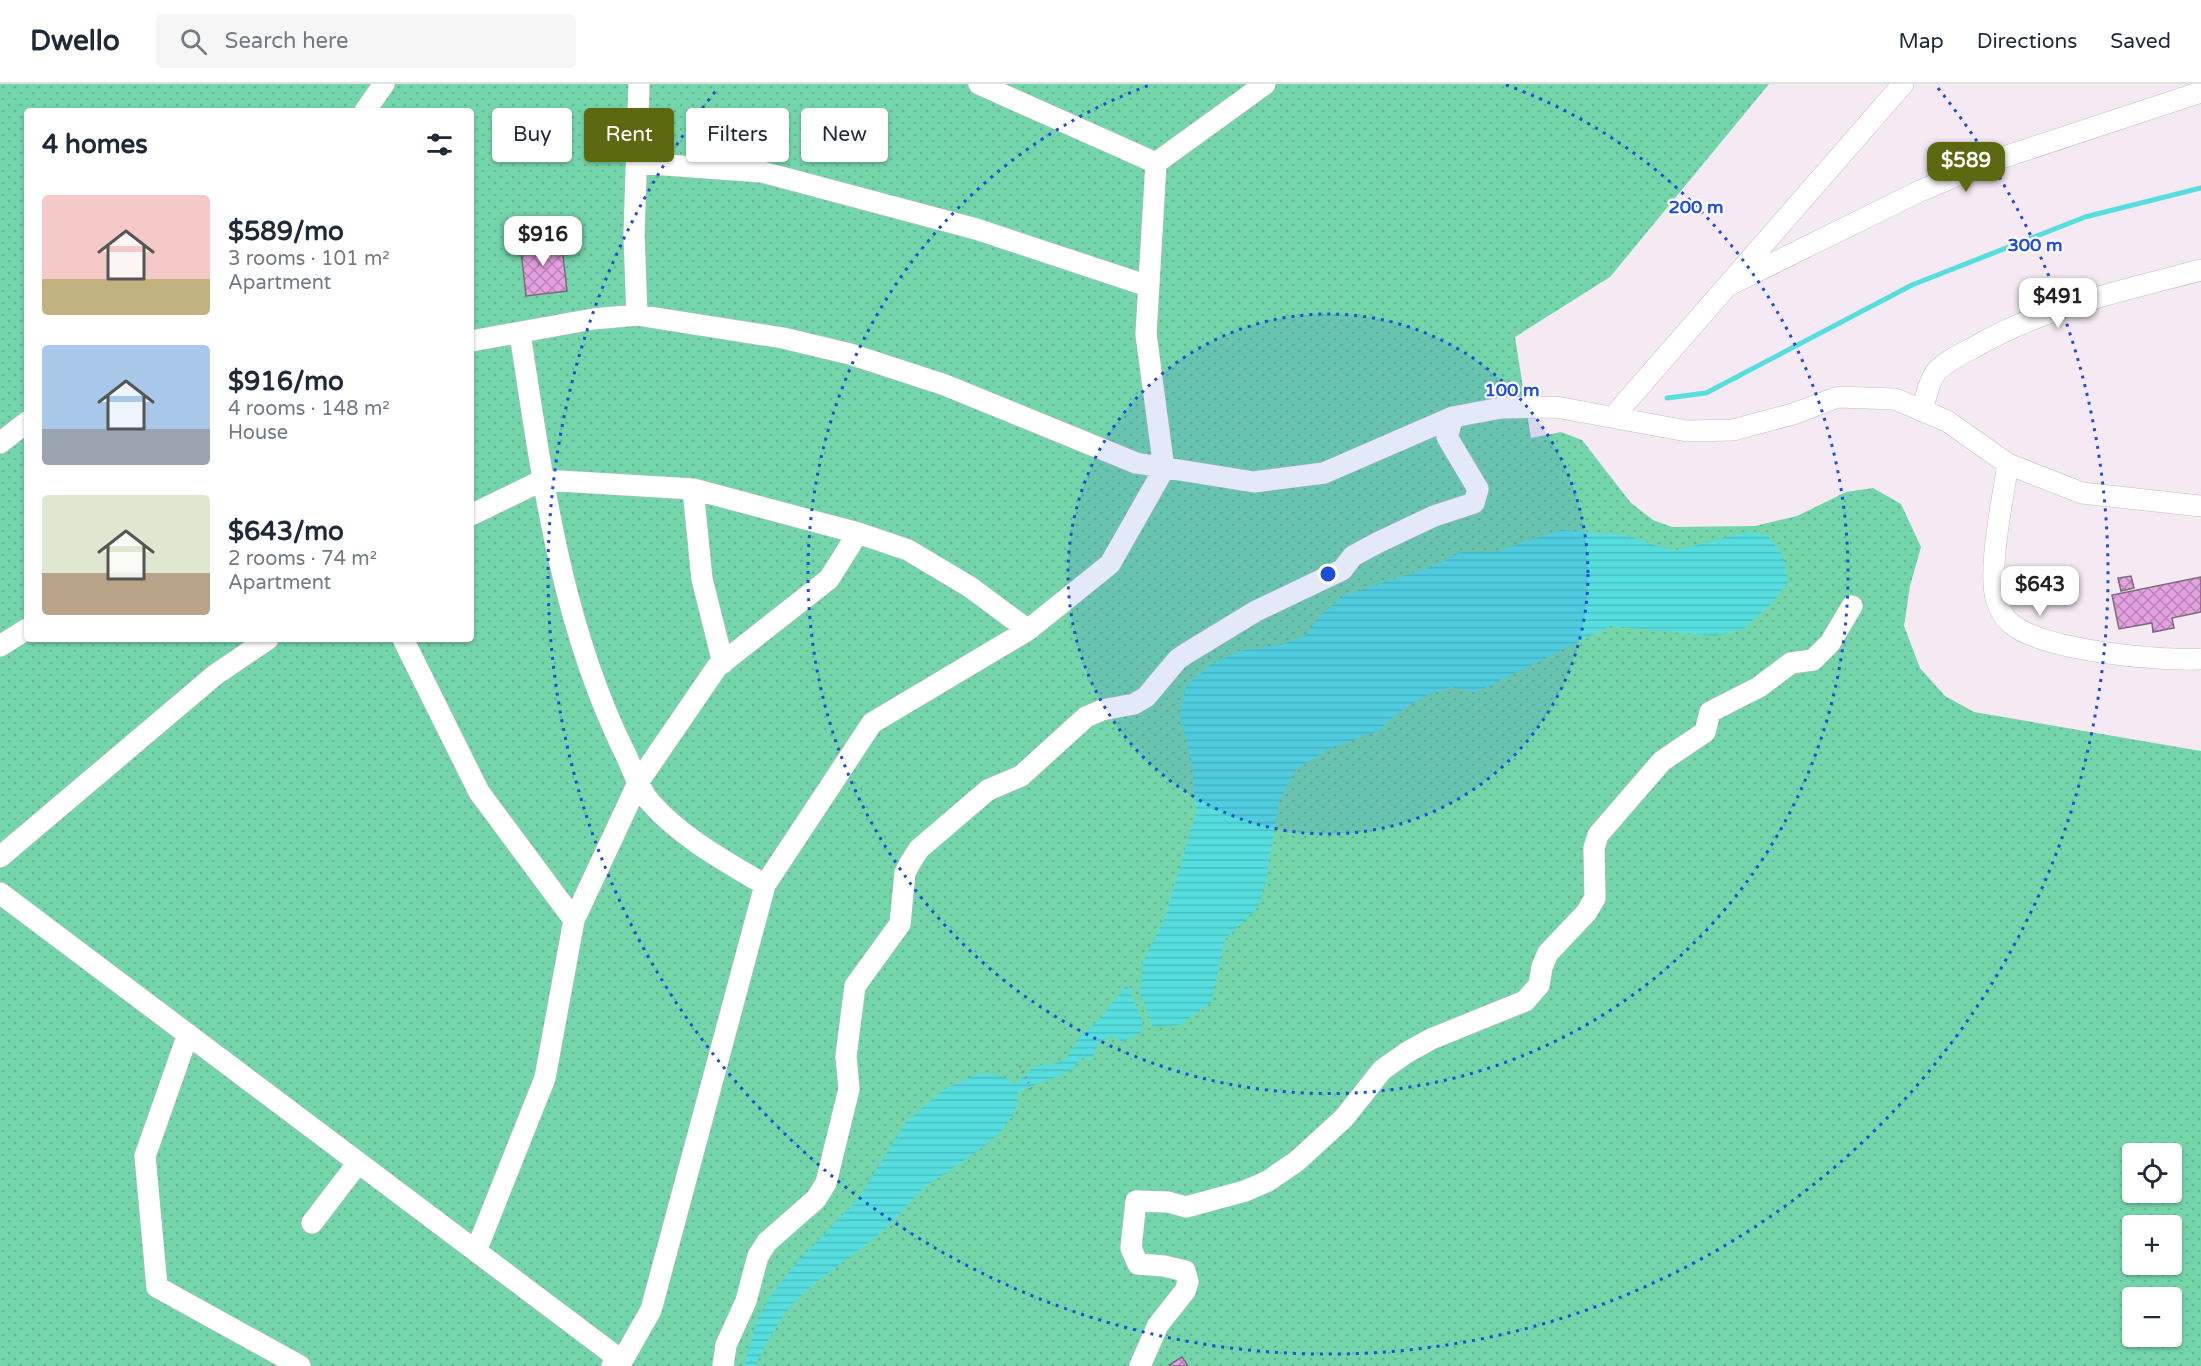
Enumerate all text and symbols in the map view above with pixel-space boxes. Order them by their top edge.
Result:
search box [156,14,576,68]
text: Dwello [30,24,120,58]
icon: search [177,25,210,58]
text: Search here [225,28,349,54]
text: Map [1898,29,1944,54]
text: Directions [1977,29,2077,54]
text: Saved [2110,29,2171,54]
chip: Buy [492,108,572,162]
chip: Rent [584,108,674,162]
chip: Filters [686,108,789,162]
chip: New [801,108,888,162]
icon: filters [423,128,456,161]
text: 4 homes [42,129,148,160]
pin: $589 [1930,142,2002,193]
text: $589 [1941,149,1991,173]
text: 200 m [1668,196,1724,218]
text: $589/mo [228,216,344,247]
pin: $916 [507,216,579,267]
icon: home [90,219,162,291]
text: $916 [518,223,568,247]
text: 300 m [2007,234,2063,256]
text: 3 rooms · 101 m² [228,247,390,271]
text: Apartment [228,271,331,295]
pin: $491 [2022,278,2094,329]
text: $491 [2033,285,2083,309]
text: $916/mo [228,366,344,397]
icon: home [90,369,162,441]
text: 100 m [1484,379,1540,401]
text: 4 rooms · 148 m² [228,397,390,421]
text: House [228,421,288,445]
text: $643/mo [228,516,344,547]
icon: home [90,519,162,591]
text: 2 rooms · 74 m² [228,547,377,571]
centre of rings [1318,564,1338,584]
pin: $643 [2004,566,2076,617]
text: Apartment [228,571,331,595]
text: $643 [2015,573,2065,597]
map controls [2122,1143,2182,1347]
button: locate [2122,1143,2182,1203]
button: + [2122,1215,2182,1275]
button: − [2122,1287,2182,1347]

